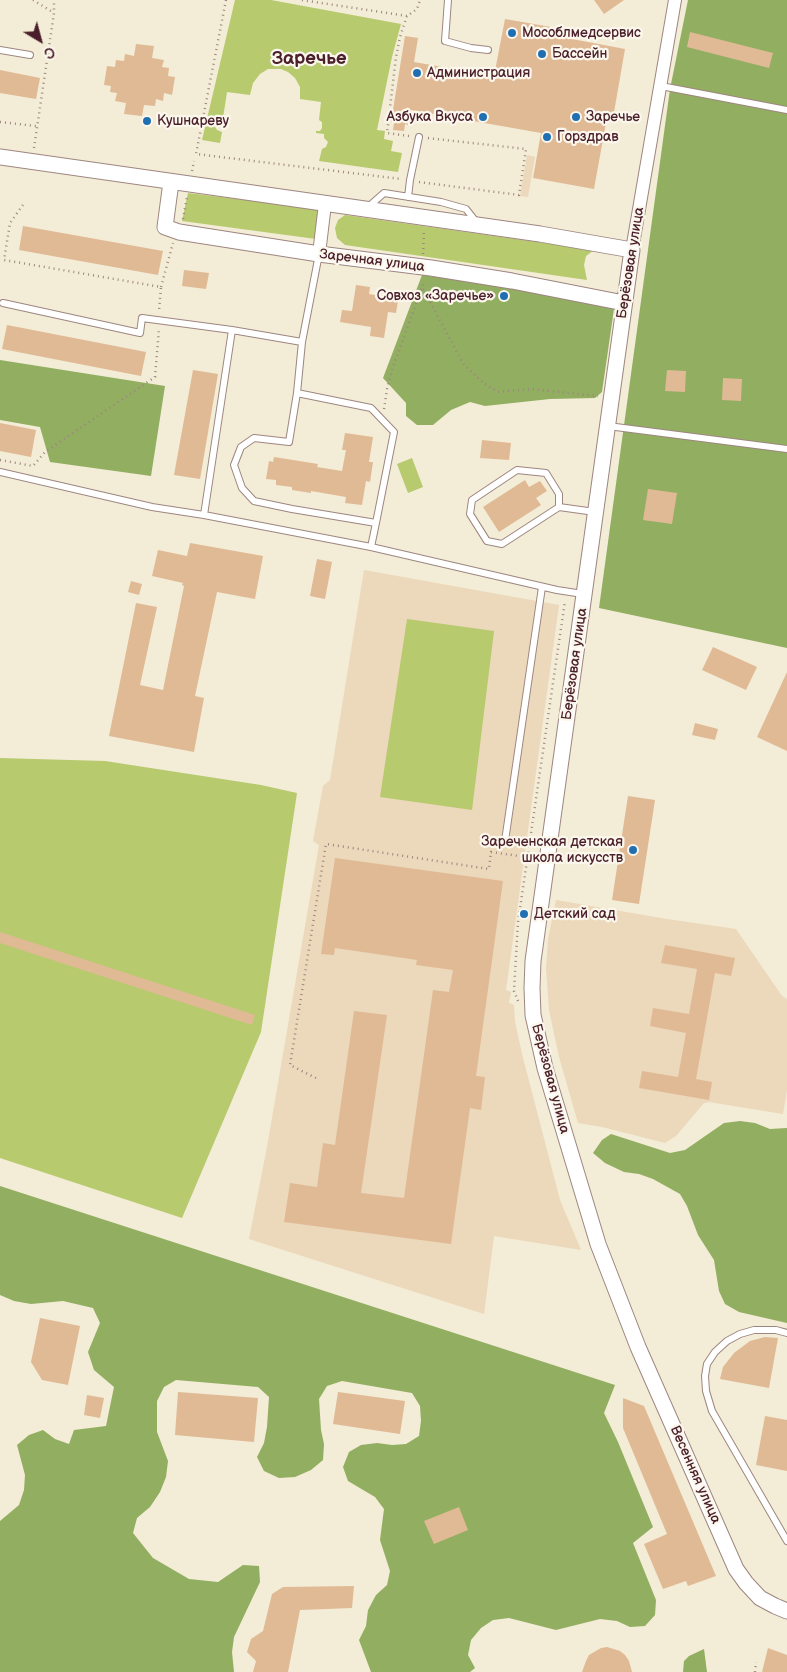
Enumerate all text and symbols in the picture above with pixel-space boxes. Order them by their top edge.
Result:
north arrow [15,15,65,65]
place label: Мособлмедсервис [522,25,641,41]
marker: Мособлмедсервис [506,27,518,39]
text: С [40,43,58,62]
place label: Бассейн [552,46,607,62]
district label: Заречье [271,48,347,70]
marker: Бассейн [536,48,548,60]
place label: Администрация [427,65,530,81]
marker: Администрация [411,67,423,79]
place label: Азбука Вкуса [386,109,473,125]
place label: Заречье [586,109,640,125]
marker: Азбука Вкуса [477,111,489,123]
marker: Заречье [570,111,582,123]
place label: Кушнареву [157,113,229,129]
marker: Кушнареву [141,115,153,127]
place label: Горздрав [557,129,619,145]
marker: Горздрав [541,131,553,143]
street label: Берёзовая улица [614,206,648,320]
street label: Заречная улица [318,246,426,276]
place label: Совхоз «Заречье» [377,288,494,304]
marker: Совхоз «Заречье» [498,290,510,302]
street label: Берёзовая улица [559,607,591,721]
place label: Зареченская детская школа искусств [481,834,623,866]
marker: Зареченская детская школа искусств [627,844,639,856]
place label: Детский сад [534,906,616,922]
marker: Детский сад [518,908,530,920]
street label: Берёзовая улица [527,1022,573,1136]
street label: Весенняя улица [666,1424,724,1526]

